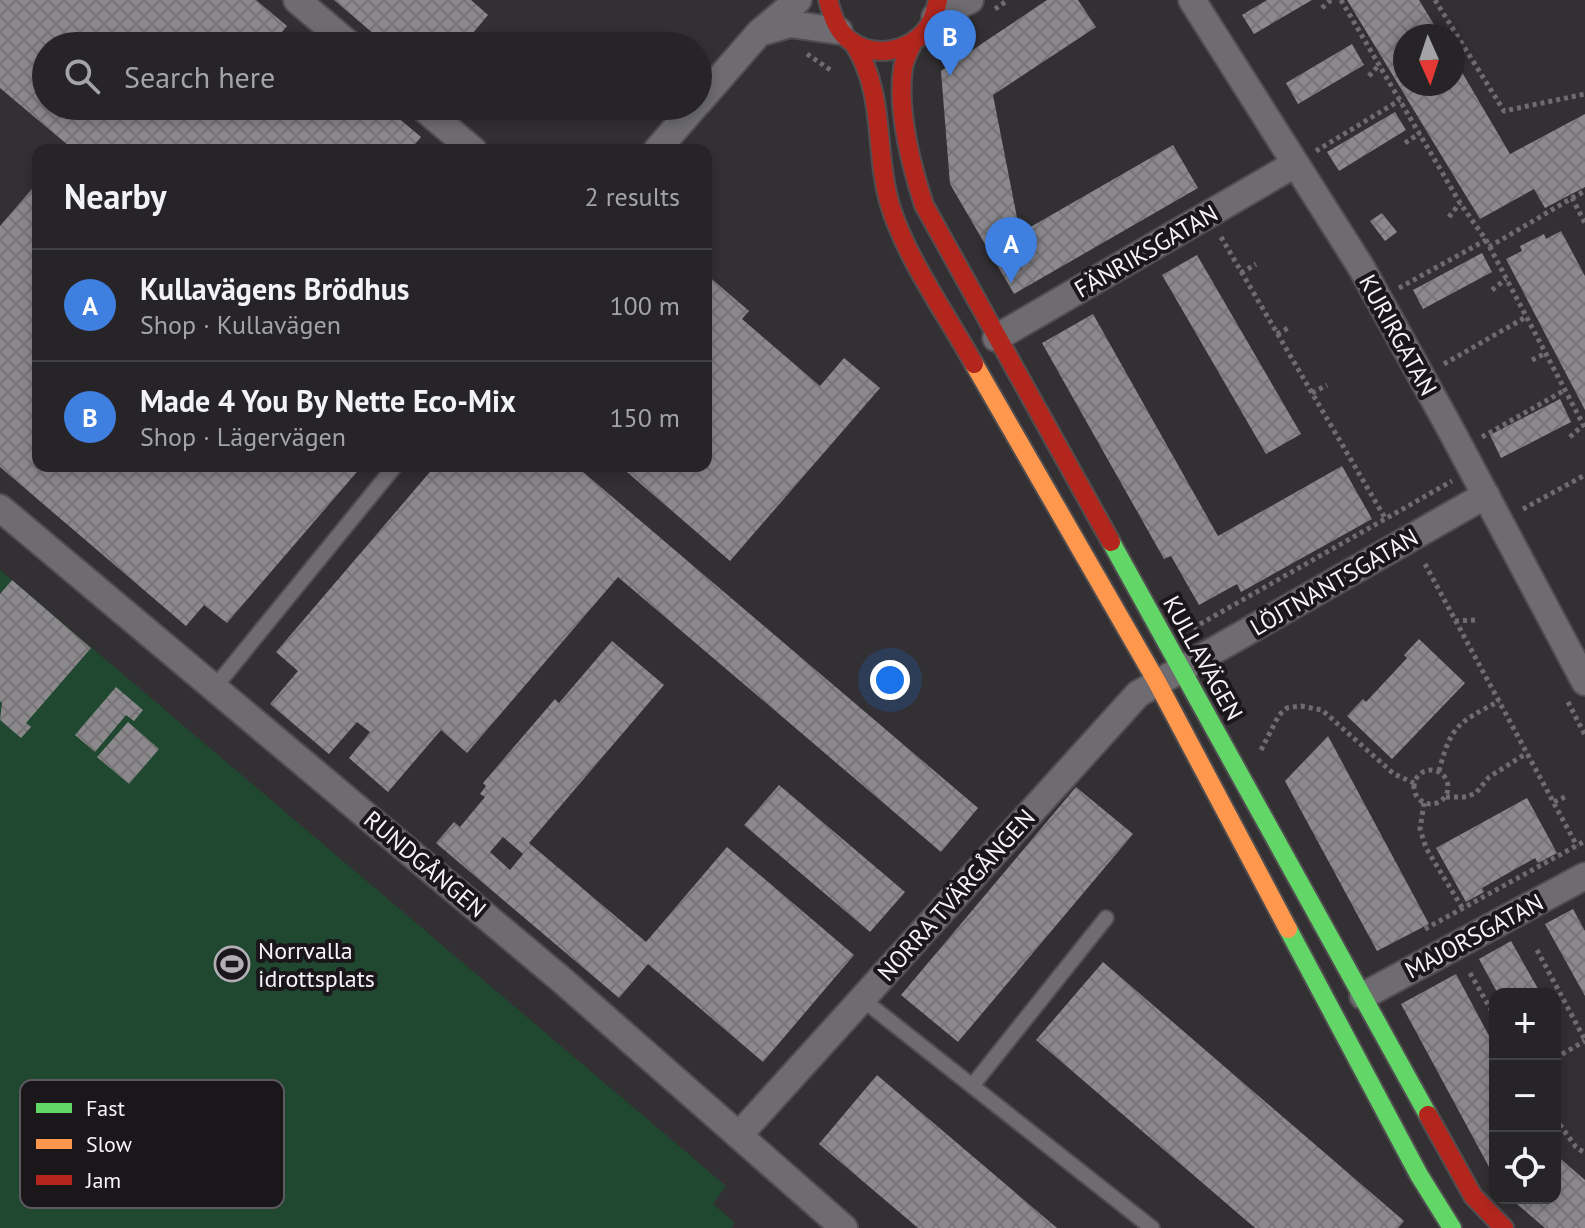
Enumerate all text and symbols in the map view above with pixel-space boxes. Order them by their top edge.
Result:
pin: B [924,10,976,76]
north arrow [1393,24,1465,96]
search box [32,32,712,120]
icon: search [60,54,104,98]
text: Search here [124,57,275,96]
text: Nearby [64,174,166,218]
text: 2 results [585,180,680,213]
street label: FÄNRIKSGATAN [1069,198,1223,304]
pin: A [985,217,1037,283]
text: Kullavägens Brödhus [140,269,409,308]
street label: KURIRGATAN [1352,269,1444,401]
text: A [82,289,98,322]
text: 100 m [609,289,680,322]
text: Shop · Kullavägen [140,308,341,341]
text: Made 4 You By Nette Eco-Mix [140,381,516,420]
text: B [82,401,98,434]
text: 150 m [609,401,680,434]
text: Shop · Lägervägen [140,420,346,453]
street label: LÖJTNANTSGATAN [1244,521,1424,643]
street label: KULLAVÄGEN [1156,590,1250,726]
your location [870,660,910,700]
street label: NORRA TVÄRGÅNGEN [871,803,1041,987]
street label: RUNDGÅNGEN [357,804,493,924]
street label: MAJORSGATAN [1399,887,1549,985]
place label: Norrvalla idrottsplats [258,935,375,994]
sports icon: Norrvalla idrottsplats [213,945,251,983]
map controls [1489,988,1561,1204]
button: + [1489,988,1561,1060]
button: − [1489,1060,1561,1132]
legend [20,1080,284,1208]
text: Fast [86,1094,126,1122]
text: Slow [86,1130,132,1158]
button: locate [1489,1132,1561,1204]
text: Jam [85,1166,121,1194]

